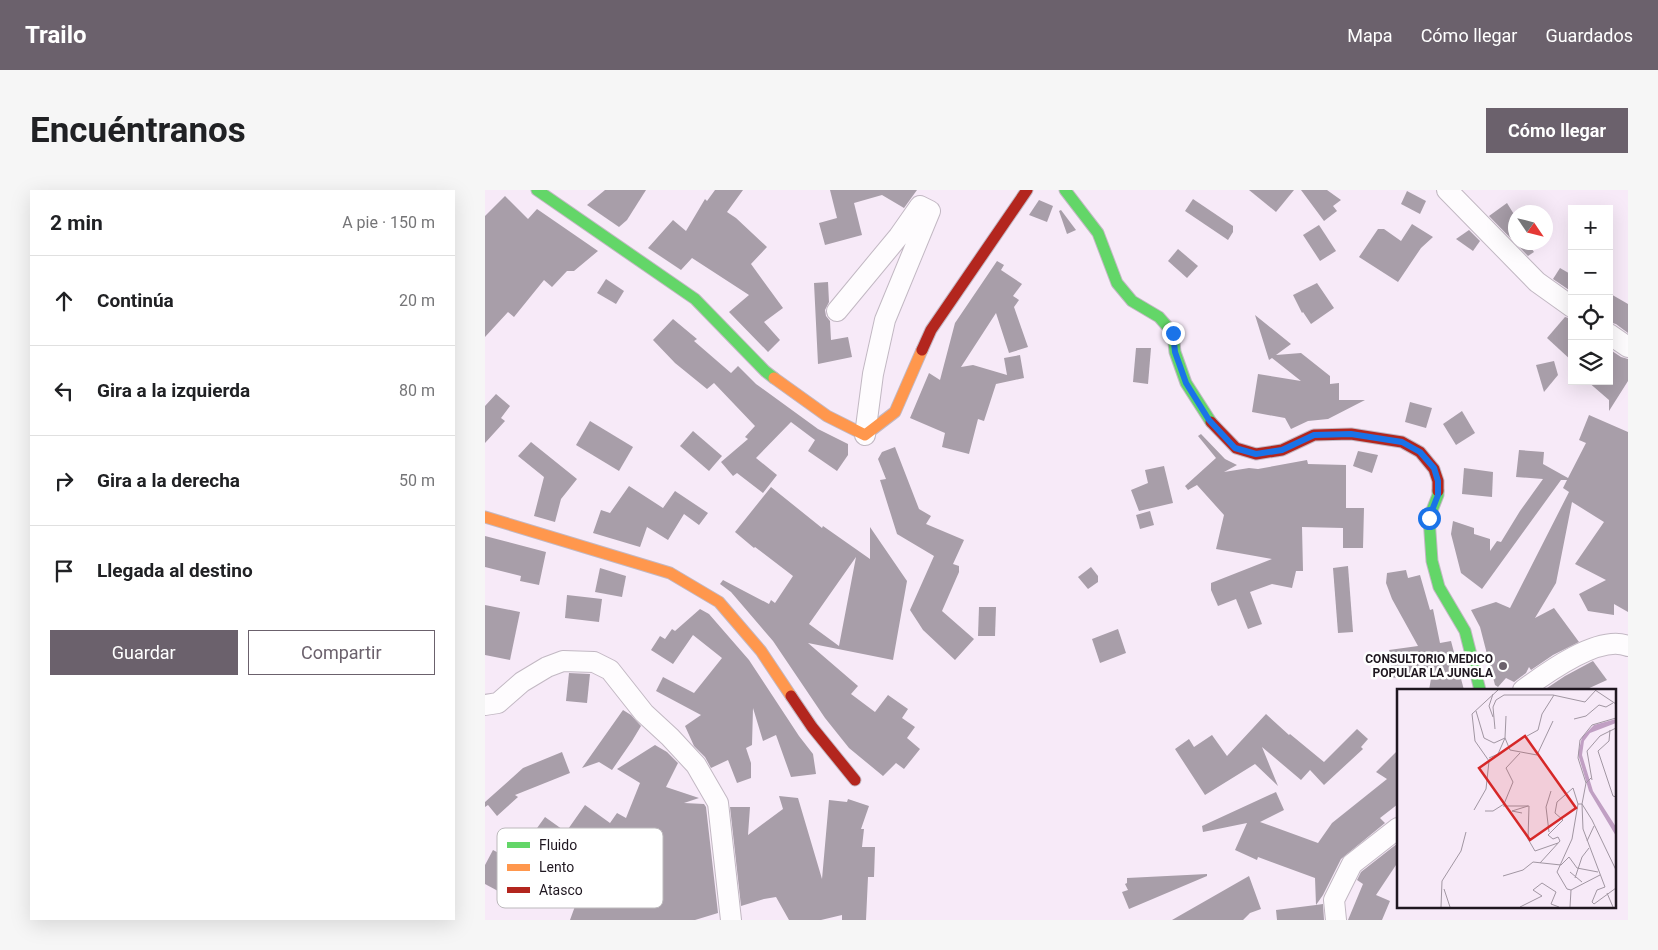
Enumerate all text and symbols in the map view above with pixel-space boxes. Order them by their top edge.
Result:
text: Trailo [25,21,87,49]
text: Mapa [1347,25,1393,46]
text: Cómo llegar [1421,25,1517,46]
text: Guardados [1545,25,1633,46]
button: Cómo llegar [1486,108,1628,153]
text: Encuéntranos [30,110,246,151]
north arrow [1508,205,1553,250]
map controls [1568,205,1613,385]
button: + [1568,205,1613,250]
text: 2 min [50,211,103,235]
text: A pie · 150 m [342,213,435,232]
button: − [1568,250,1613,295]
icon: ahead [50,287,78,315]
text: Continúa [97,289,174,312]
text: 20 m [399,291,435,310]
button: locate [1568,295,1613,340]
route end [1162,322,1185,345]
button: layers [1568,340,1613,385]
icon: left [50,377,78,405]
text: Gira a la izquierda [97,379,250,402]
text: 80 m [399,381,435,400]
icon: right [50,467,78,495]
text: Gira a la derecha [97,469,240,492]
text: 50 m [399,471,435,490]
route start [1418,507,1441,530]
icon: arrive [50,557,78,585]
text: Llegada al destino [97,559,253,582]
button: Guardar [50,630,238,675]
button: Compartir [248,630,435,675]
place label: CONSULTORIO MEDICO POPULAR LA JUNGLA [1365,652,1494,680]
marker: CONSULTORIO MEDICO POPULAR LA JUNGLA [1497,660,1509,672]
inset map [1397,689,1615,908]
legend [497,828,663,908]
text: Fluido [539,837,577,853]
text: Lento [539,859,574,875]
text: Atasco [539,882,583,898]

